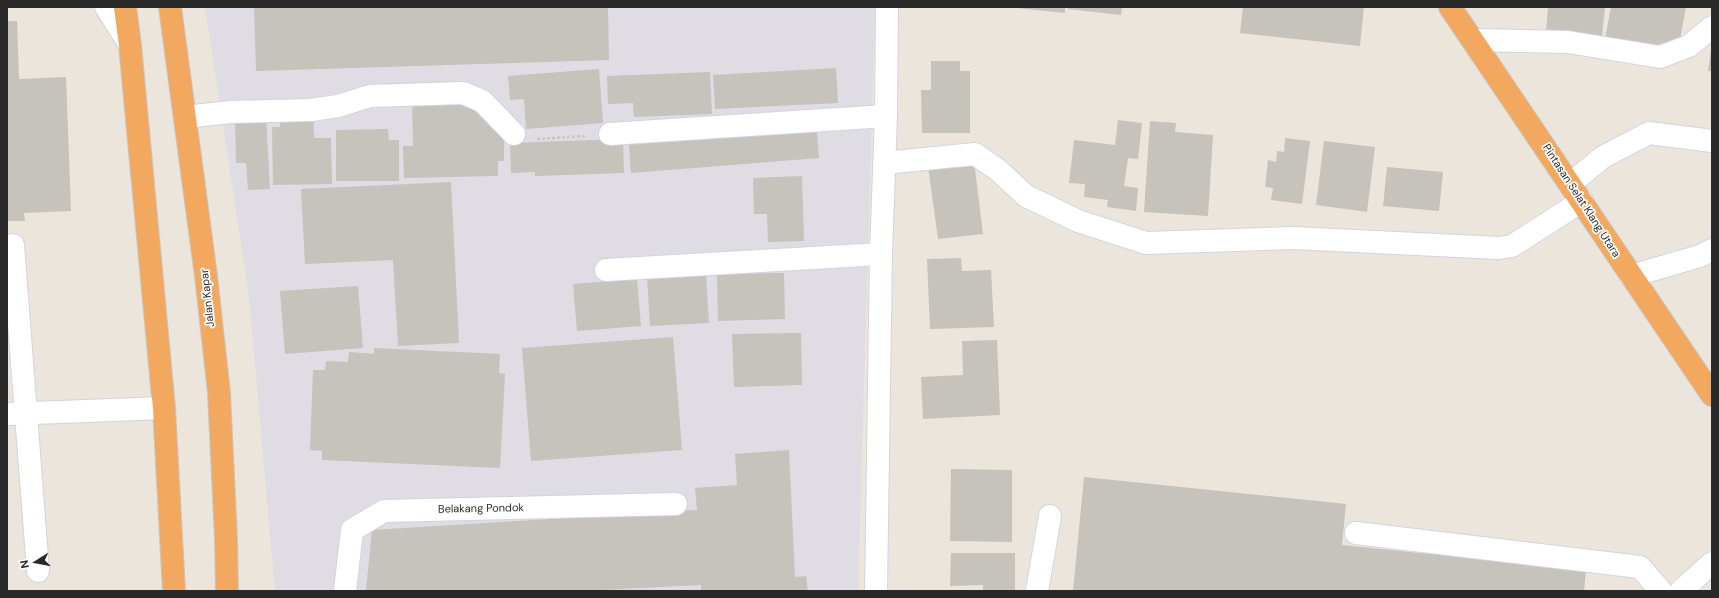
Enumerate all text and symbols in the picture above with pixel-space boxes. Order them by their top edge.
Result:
street label: Pintasan Selat Klang Utara [1539,142,1623,260]
street label: Jalan Kapar [198,268,218,328]
street label: Belakang Pondok [438,502,524,516]
north arrow [16,542,56,582]
text: N [17,559,32,570]

